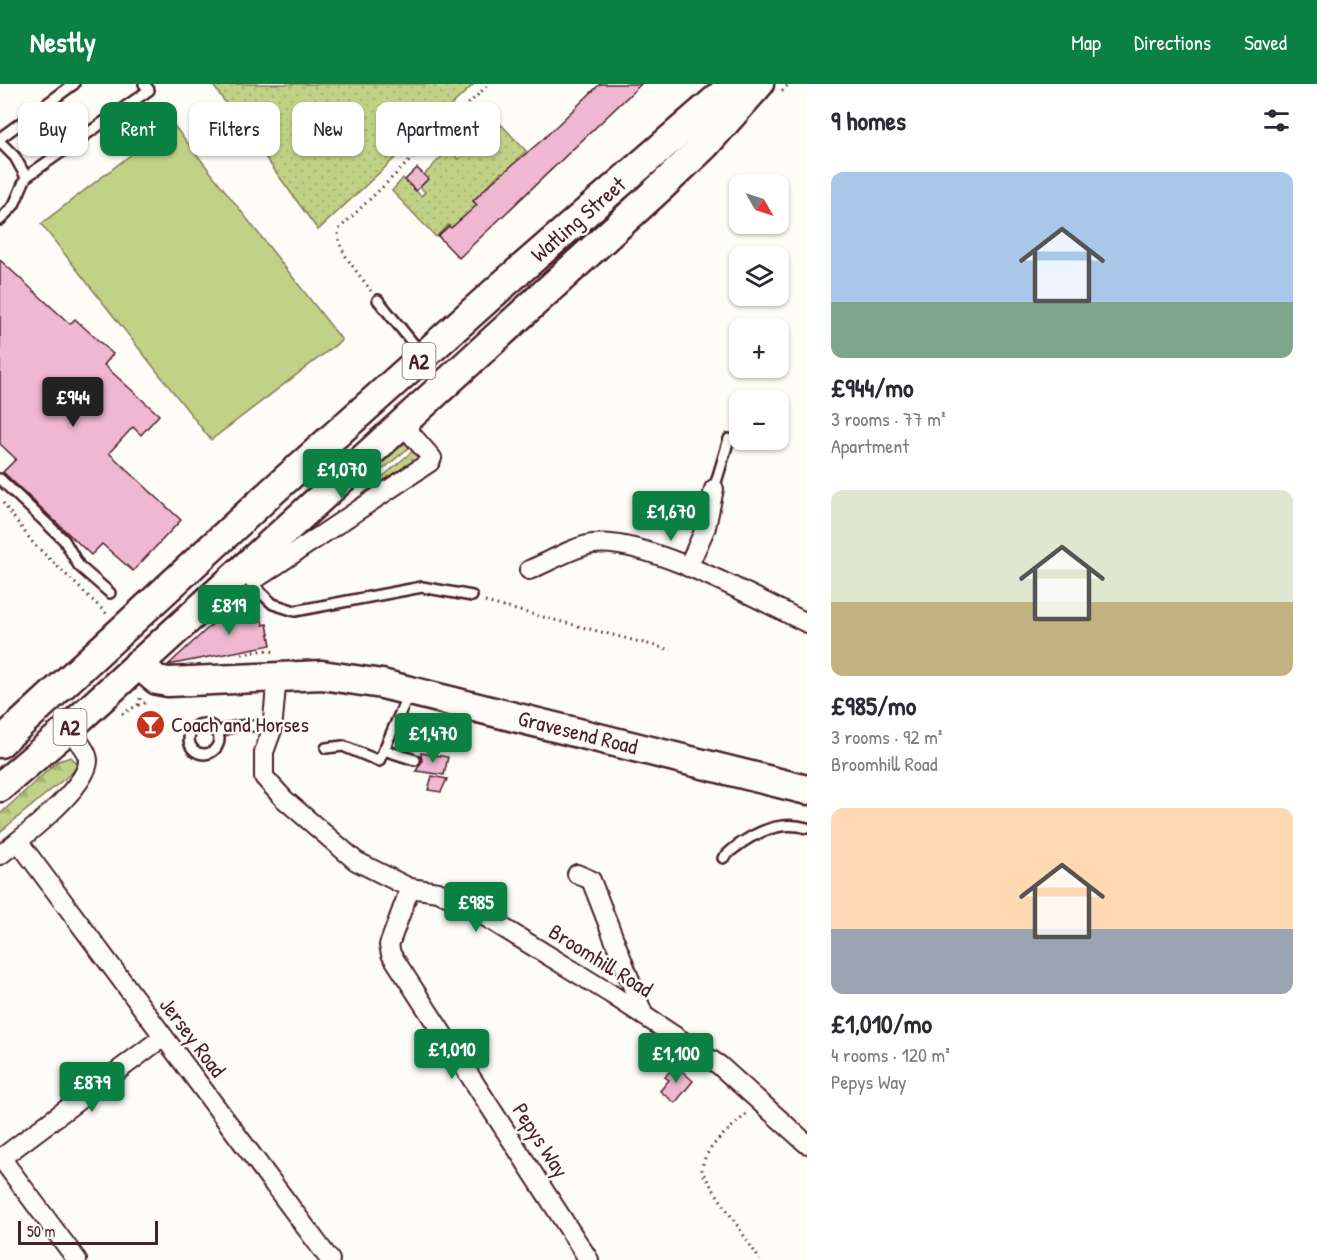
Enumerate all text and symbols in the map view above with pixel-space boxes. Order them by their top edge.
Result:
text: Nestly [30,23,96,61]
text: Map [1071,28,1101,57]
text: Directions [1134,28,1211,57]
text: Saved [1244,28,1287,57]
chip: Buy [18,102,88,156]
chip: Rent [100,102,177,156]
chip: Filters [189,102,280,156]
chip: New [292,102,364,156]
chip: Apartment [376,102,500,156]
text: 9 homes [831,103,906,138]
icon: filters [1260,104,1293,137]
street label: Watling Street [524,169,632,269]
north arrow [729,174,789,234]
map controls [729,174,789,450]
icon: home [1008,211,1116,319]
button: layers [729,246,789,306]
button: + [729,318,789,378]
road number: A2 [402,343,436,379]
text: £944/mo [831,370,914,405]
pin: £944 [37,377,109,428]
text: £944 [56,383,90,410]
button: − [729,390,789,450]
text: 3 rooms · 77 m² [831,405,945,432]
text: Apartment [831,432,909,459]
pin: £1,070 [293,449,391,500]
text: £1,070 [317,455,367,482]
pin: £1,670 [622,491,720,542]
text: £1,670 [646,497,696,524]
icon: home [1008,529,1116,637]
pin: £819 [193,585,265,636]
text: £819 [212,591,246,618]
text: £985/mo [831,688,916,723]
street label: Gravesend Road [515,703,641,761]
bar icon: Coach and Horses [134,708,166,740]
road number: A2 [54,709,86,745]
place label: Coach and Horses [171,709,309,739]
pin: £1,470 [384,713,482,764]
text: £1,470 [409,719,457,746]
text: 3 rooms · 92 m² [831,723,942,750]
text: Broomhill Road [831,750,937,777]
icon: home [1008,847,1116,955]
pin: £985 [440,882,512,933]
text: £985 [458,888,494,915]
street label: Broomhill Road [543,916,659,1004]
street label: Jersey Road [153,991,233,1083]
text: £1,010/mo [831,1006,932,1041]
pin: £1,010 [403,1029,501,1080]
pin: £1,100 [627,1033,725,1084]
text: £1,010 [428,1035,476,1062]
text: £1,100 [652,1039,700,1066]
text: 4 rooms · 120 m² [831,1041,950,1068]
pin: £879 [56,1062,128,1113]
text: £879 [74,1068,110,1095]
text: Pepys Way [831,1068,907,1095]
street label: Pepys Way [506,1097,576,1183]
scale bar [18,1218,158,1246]
text: 50 m [27,1220,56,1242]

